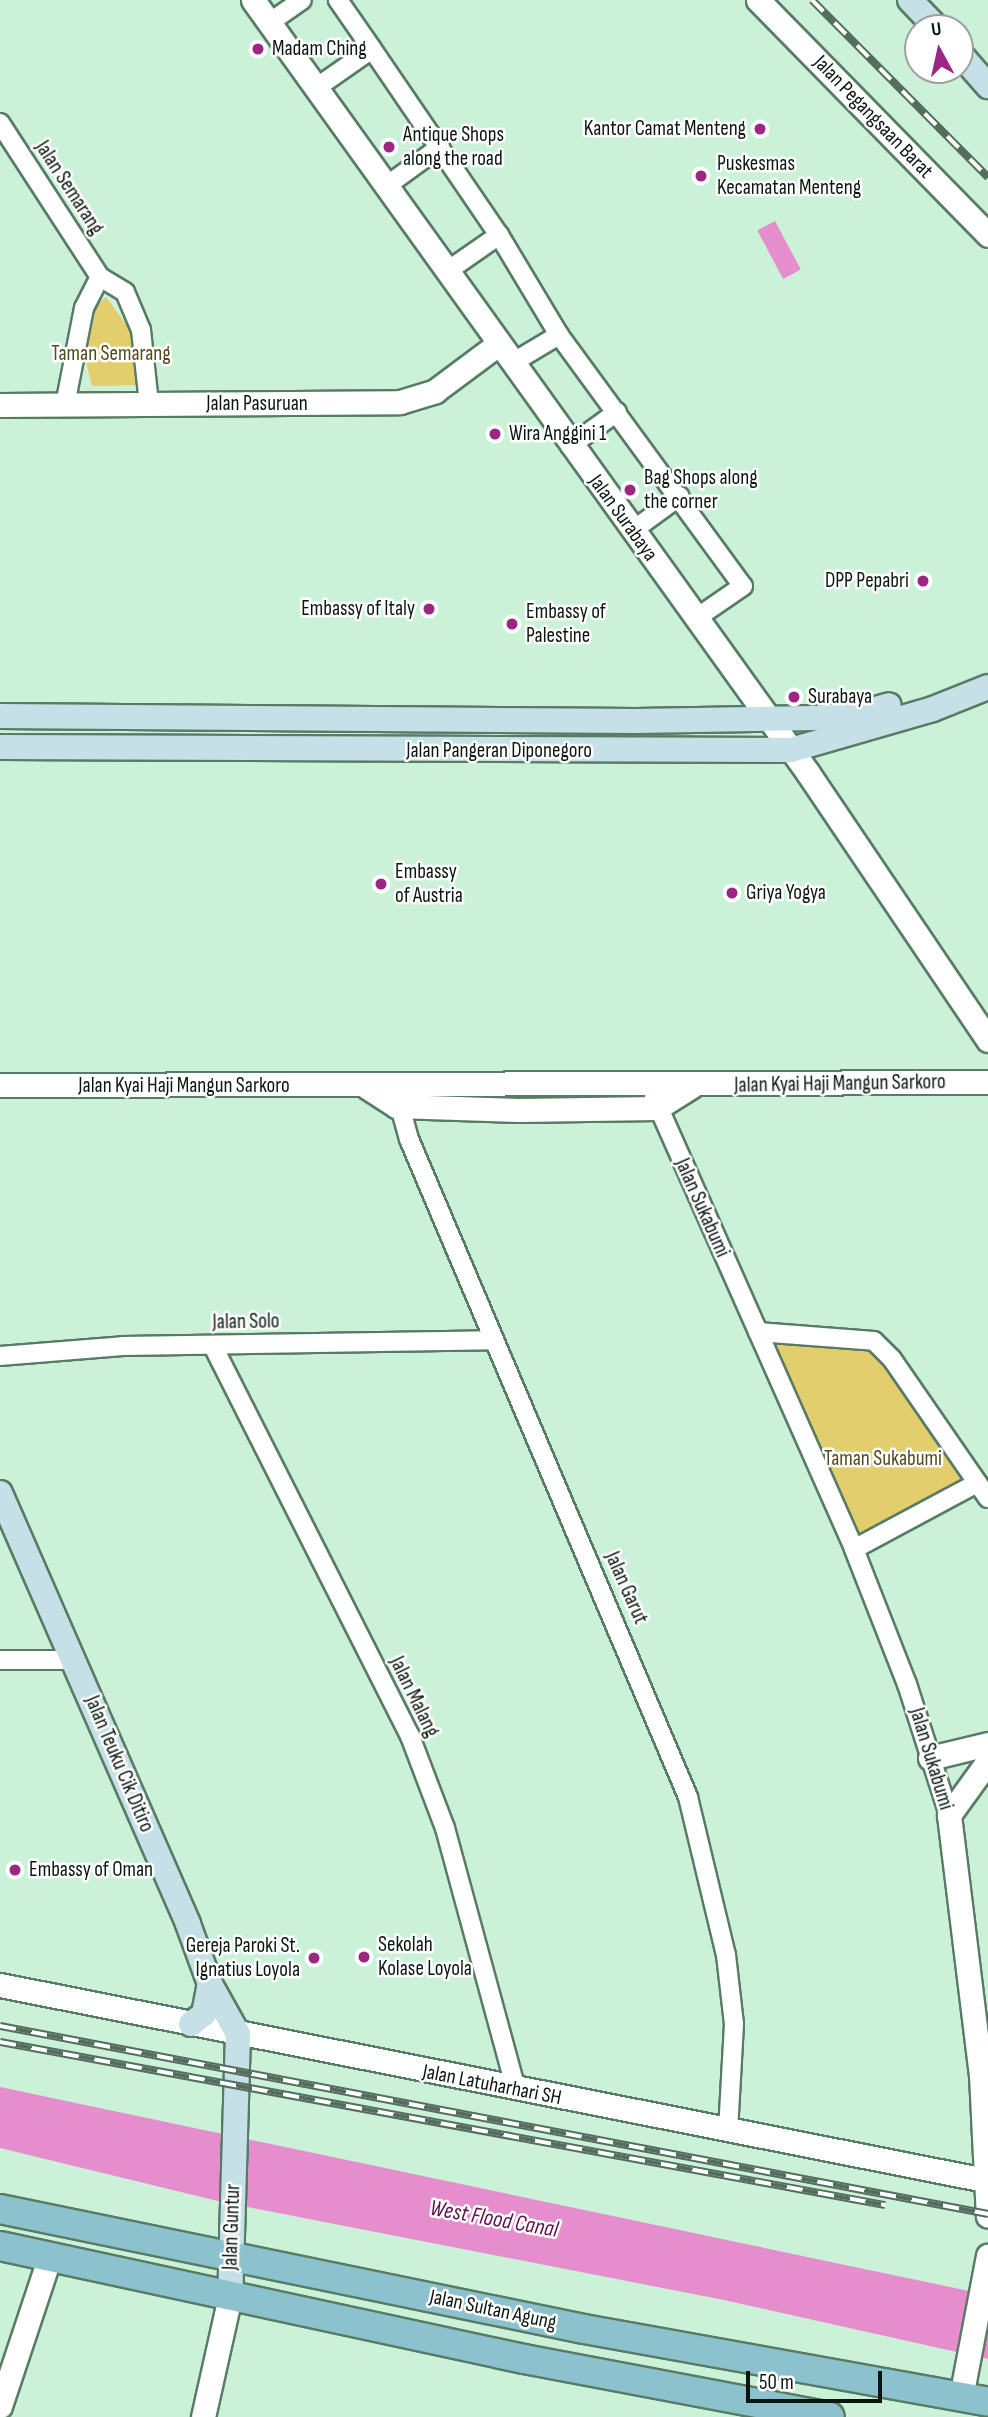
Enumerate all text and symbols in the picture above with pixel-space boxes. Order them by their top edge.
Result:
north arrow [904,14,974,84]
text: U [930,18,943,42]
place label: Madam Ching [272,36,367,62]
marker: Madam Ching [250,41,266,57]
street label: Jalan Pegangsaan Barat [808,50,938,184]
place label: Kantor Camat Menteng [584,116,746,142]
marker: Kantor Camat Menteng [752,121,768,137]
place label: Antique Shops along the road [403,122,504,172]
street label: Jalan Semarang [29,136,109,240]
marker: Antique Shops along the road [381,139,397,155]
place label: Puskesmas Kecamatan Menteng [717,151,861,201]
marker: Puskesmas Kecamatan Menteng [691,166,711,186]
park label: Taman Semarang [51,341,171,367]
street label: Jalan Pasuruan [206,391,308,417]
place label: Wira Anggini 1 [509,421,606,447]
marker: Wira Anggini 1 [487,426,503,442]
place label: Bag Shops along the corner [644,465,758,515]
street label: Jalan Surabaya [583,470,663,566]
marker: Bag Shops along the corner [622,482,638,498]
place label: DPP Pepabri [825,568,909,594]
marker: DPP Pepabri [915,573,931,589]
place label: Embassy of Italy [301,596,415,622]
place label: Embassy of Palestine [526,599,606,649]
marker: Embassy of Italy [421,601,437,617]
marker: Embassy of Palestine [504,616,520,632]
place label: Surabaya [808,684,872,710]
marker: Surabaya [786,689,802,705]
street label: Jalan Pangeran Diponegoro [406,738,592,764]
place label: Embassy of Austria [395,859,463,909]
marker: Embassy of Austria [373,876,389,892]
place label: Griya Yogya [746,880,826,906]
marker: Griya Yogya [724,885,740,901]
street label: Jalan Kyai Haji Mangun Sarkoro [734,1070,946,1098]
street label: Jalan Kyai Haji Mangun Sarkoro [78,1073,290,1099]
street label: Jalan Sukabumi [669,1155,735,1261]
street label: Jalan Solo [212,1309,280,1335]
park label: Taman Sukabumi [824,1446,942,1472]
street label: Jalan Garut [599,1548,653,1628]
street label: Jalan Malang [384,1653,444,1741]
street label: Jalan Teuku Cik Ditiro [79,1692,159,1836]
street label: Jalan Sukabumi [904,1705,958,1813]
place label: Embassy of Oman [29,1857,153,1883]
marker: Embassy of Oman [7,1862,23,1878]
place label: Sekolah Kolase Loyola [378,1932,472,1982]
place label: Gereja Paroki St. Ignatius Loyola [186,1933,300,1983]
marker: Sekolah Kolase Loyola [356,1949,372,1965]
marker: Gereja Paroki St. Ignatius Loyola [306,1950,322,1966]
street label: Jalan Latuharhari SH [420,2059,564,2111]
street label: Jalan Guntur [218,2183,246,2271]
water label: West Flood Canal [428,2194,560,2244]
street label: Jalan Sultan Agung [427,2284,559,2336]
scale bar [750,2358,886,2402]
text: 50 m [759,2370,794,2395]

